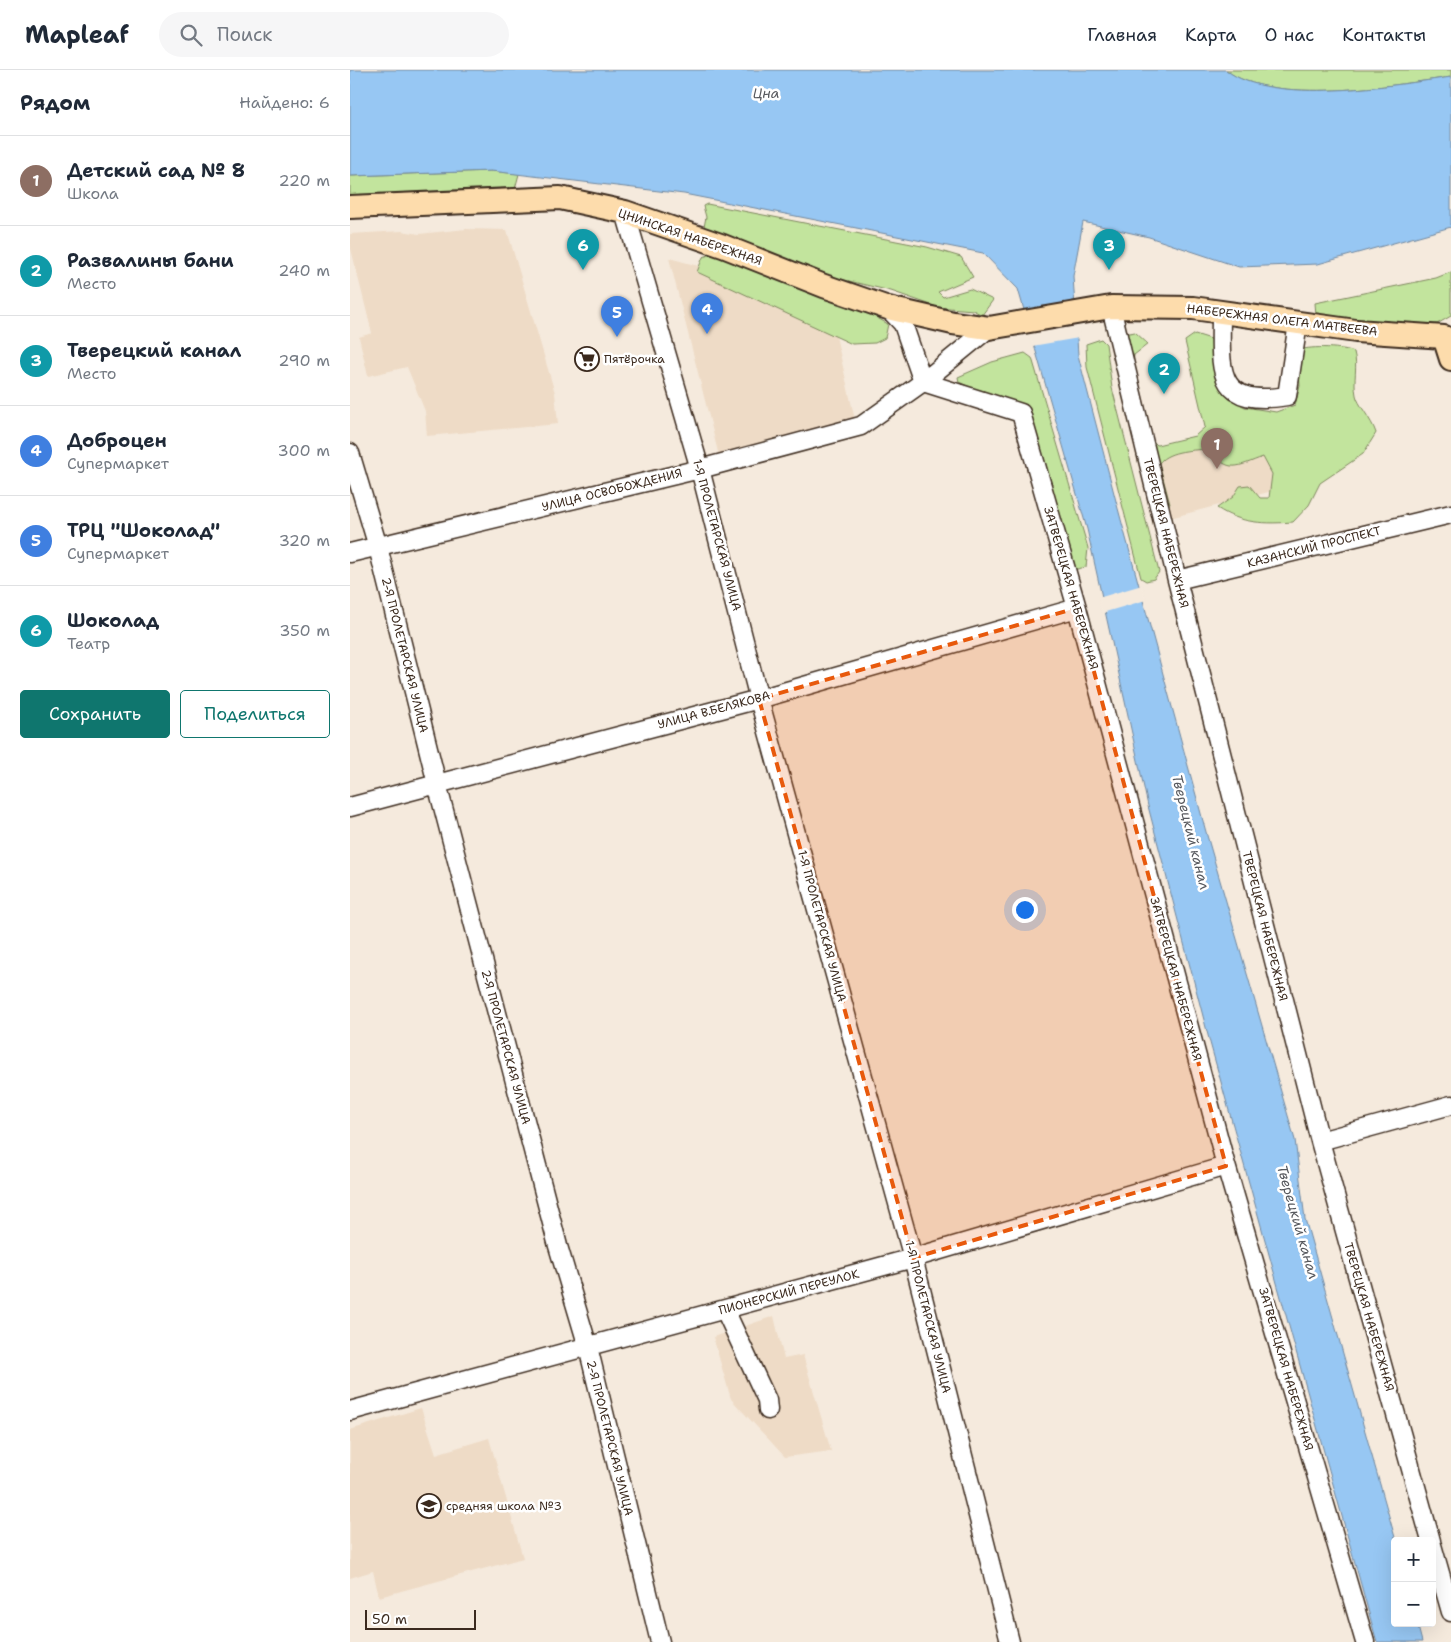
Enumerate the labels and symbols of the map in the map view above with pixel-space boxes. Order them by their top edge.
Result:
water label: Цна [752,84,780,102]
street label: ЦНИНСКАЯ НАБЕРЕЖНАЯ [616,205,764,269]
pin: 6 [567,229,599,270]
pin: 3 [1093,229,1125,270]
pin: 4 [691,293,723,334]
pin: 5 [601,296,633,337]
street label: НАБЕРЕЖНАЯ ОЛЕГА МАТВЕЕВА [1186,300,1379,340]
supermarket icon: Пятёрочка [574,346,600,372]
place label: Пятёрочка [604,351,665,367]
pin: 2 [1148,353,1180,394]
pin: 1 [1201,428,1233,469]
street label: ТВЕРЕЦКАЯ НАБЕРЕЖНАЯ [1140,456,1192,610]
street label: 1-Я ПРОЛЕТАРСКАЯ УЛИЦА [689,457,745,613]
street label: УЛИЦА ОСВОБОЖДЕНИЯ [540,465,684,515]
street label: ЗАТВЕРЕЦКАЯ НАБЕРЕЖНАЯ [1040,505,1102,671]
street label: КАЗАНСКИЙ ПРОСПЕКТ [1245,522,1383,571]
street label: 2-Я ПРОЛЕТАРСКАЯ УЛИЦА [378,576,432,735]
street label: УЛИЦА В.БЕЛЯКОВА [656,687,772,733]
water label: Тверецкий канал [1168,773,1214,892]
street label: 1-Я ПРОЛЕТАРСКАЯ УЛИЦА [794,848,850,1004]
street label: ТВЕРЕЦКАЯ НАБЕРЕЖНАЯ [1239,849,1291,1003]
street label: ЗАТВЕРЕЦКАЯ НАБЕРЕЖНАЯ [1146,895,1206,1063]
your location [1012,897,1038,923]
street label: 2-Я ПРОЛЕТАРСКАЯ УЛИЦА [478,968,534,1126]
water label: Тверецкий канал [1273,1163,1323,1281]
street label: 1-Я ПРОЛЕТАРСКАЯ УЛИЦА [901,1239,955,1395]
street label: ТВЕРЕЦКАЯ НАБЕРЕЖНАЯ [1340,1241,1398,1393]
street label: ПИОНЕРСКИЙ ПЕРЕУЛОК [717,1265,861,1318]
street label: ЗАТВЕРЕЦКАЯ НАБЕРЕЖНАЯ [1255,1286,1317,1452]
street label: 2-Я ПРОЛЕТАРСКАЯ УЛИЦА [583,1359,637,1518]
school or university icon: средняя школа №3 [416,1493,442,1519]
place label: средняя школа №3 [446,1498,562,1514]
scale bar [365,1607,476,1630]

